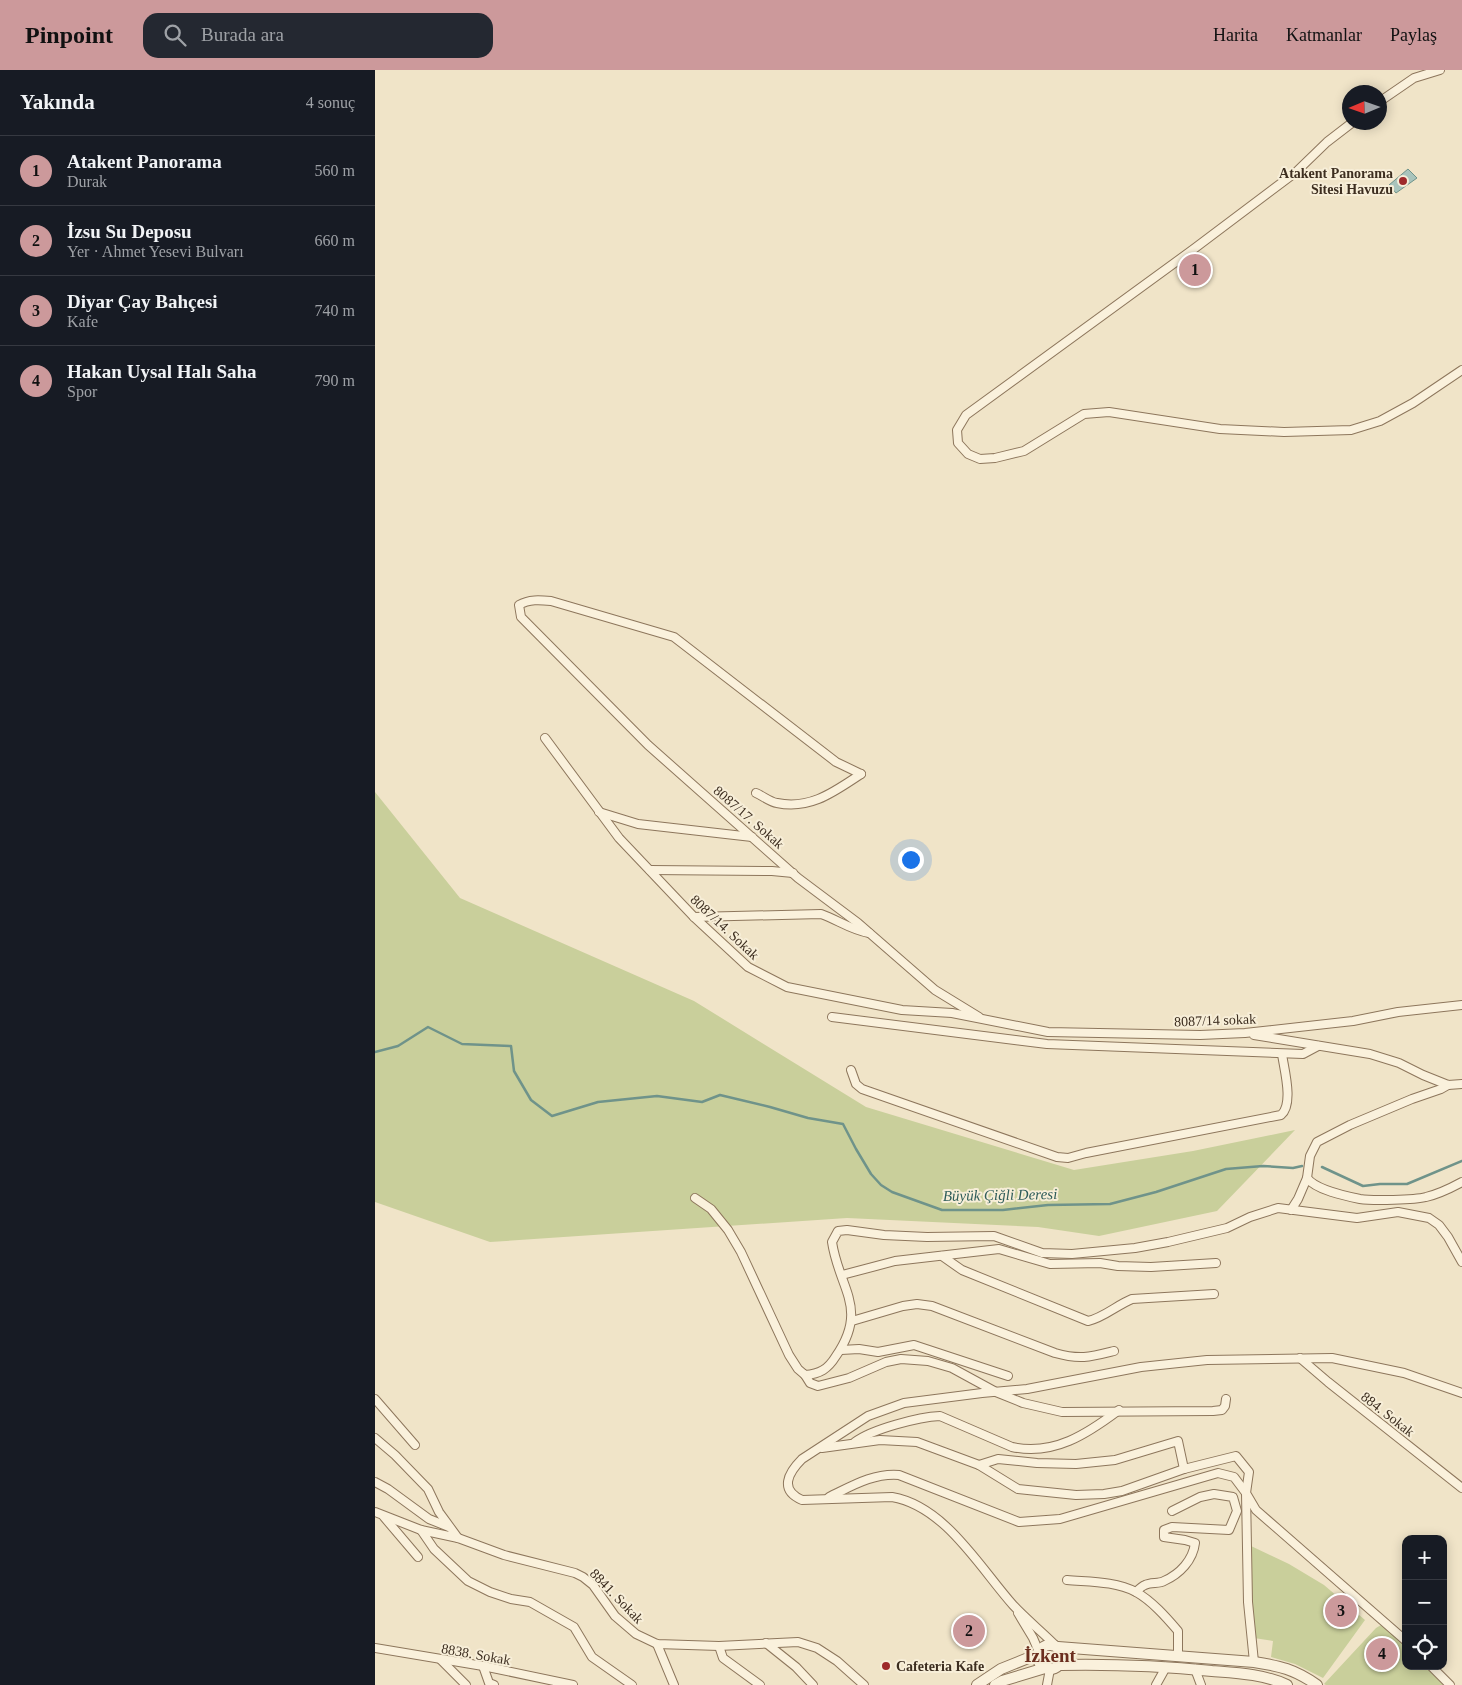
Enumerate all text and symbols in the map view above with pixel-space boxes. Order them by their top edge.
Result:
search box [143,13,493,58]
icon: search [161,21,189,49]
text: Pinpoint [25,22,113,48]
text: Burada ara [201,24,284,45]
text: Harita [1213,25,1258,45]
text: Katmanlar [1286,25,1362,45]
text: Paylaş [1390,25,1437,45]
north arrow [1342,85,1387,130]
text: Yakında [20,90,95,114]
text: 4 sonuç [306,94,355,111]
text: Atakent Panorama [67,151,222,172]
text: 1 [32,162,40,179]
text: 560 m [315,162,355,179]
place label: Atakent Panorama Sitesi Havuzu [1279,166,1393,197]
text: Durak [67,173,107,190]
marker: Atakent Panorama Sitesi Havuzu [1397,175,1409,187]
text: İzsu Su Deposu [67,221,192,242]
text: 2 [32,232,40,249]
text: 660 m [315,232,355,249]
text: Yer · Ahmet Yesevi Bulvarı [67,243,244,260]
pin: 1 [1179,251,1211,289]
text: Diyar Çay Bahçesi [67,291,218,312]
text: 3 [32,302,40,319]
text: 740 m [315,302,355,319]
text: Kafe [67,313,98,330]
text: Hakan Uysal Halı Saha [67,361,257,382]
text: 4 [32,372,40,389]
text: 790 m [315,372,355,389]
text: Spor [67,383,97,400]
street label: 8087/17. Sokak [711,783,787,852]
your location [898,847,924,873]
street label: 8087/14. Sokak [687,892,762,963]
street label: 8087/14 sokak [1174,1012,1256,1029]
water label: Büyük Çiğli Deresi [943,1186,1057,1204]
street label: 884. Sokak [1358,1389,1417,1440]
map controls [1402,1535,1447,1670]
button: + [1402,1535,1447,1580]
street label: 8841. Sokak [587,1566,646,1627]
button: − [1402,1580,1447,1625]
pin: 3 [1325,1592,1357,1630]
pin: 2 [953,1612,985,1650]
button: locate [1402,1625,1447,1670]
pin: 4 [1366,1635,1398,1673]
street label: 8838. Sokak [440,1641,512,1668]
district label: İzkent [1024,1645,1077,1666]
place label: Cafeteria Kafe [896,1659,984,1674]
marker: Cafeteria Kafe [880,1660,892,1672]

